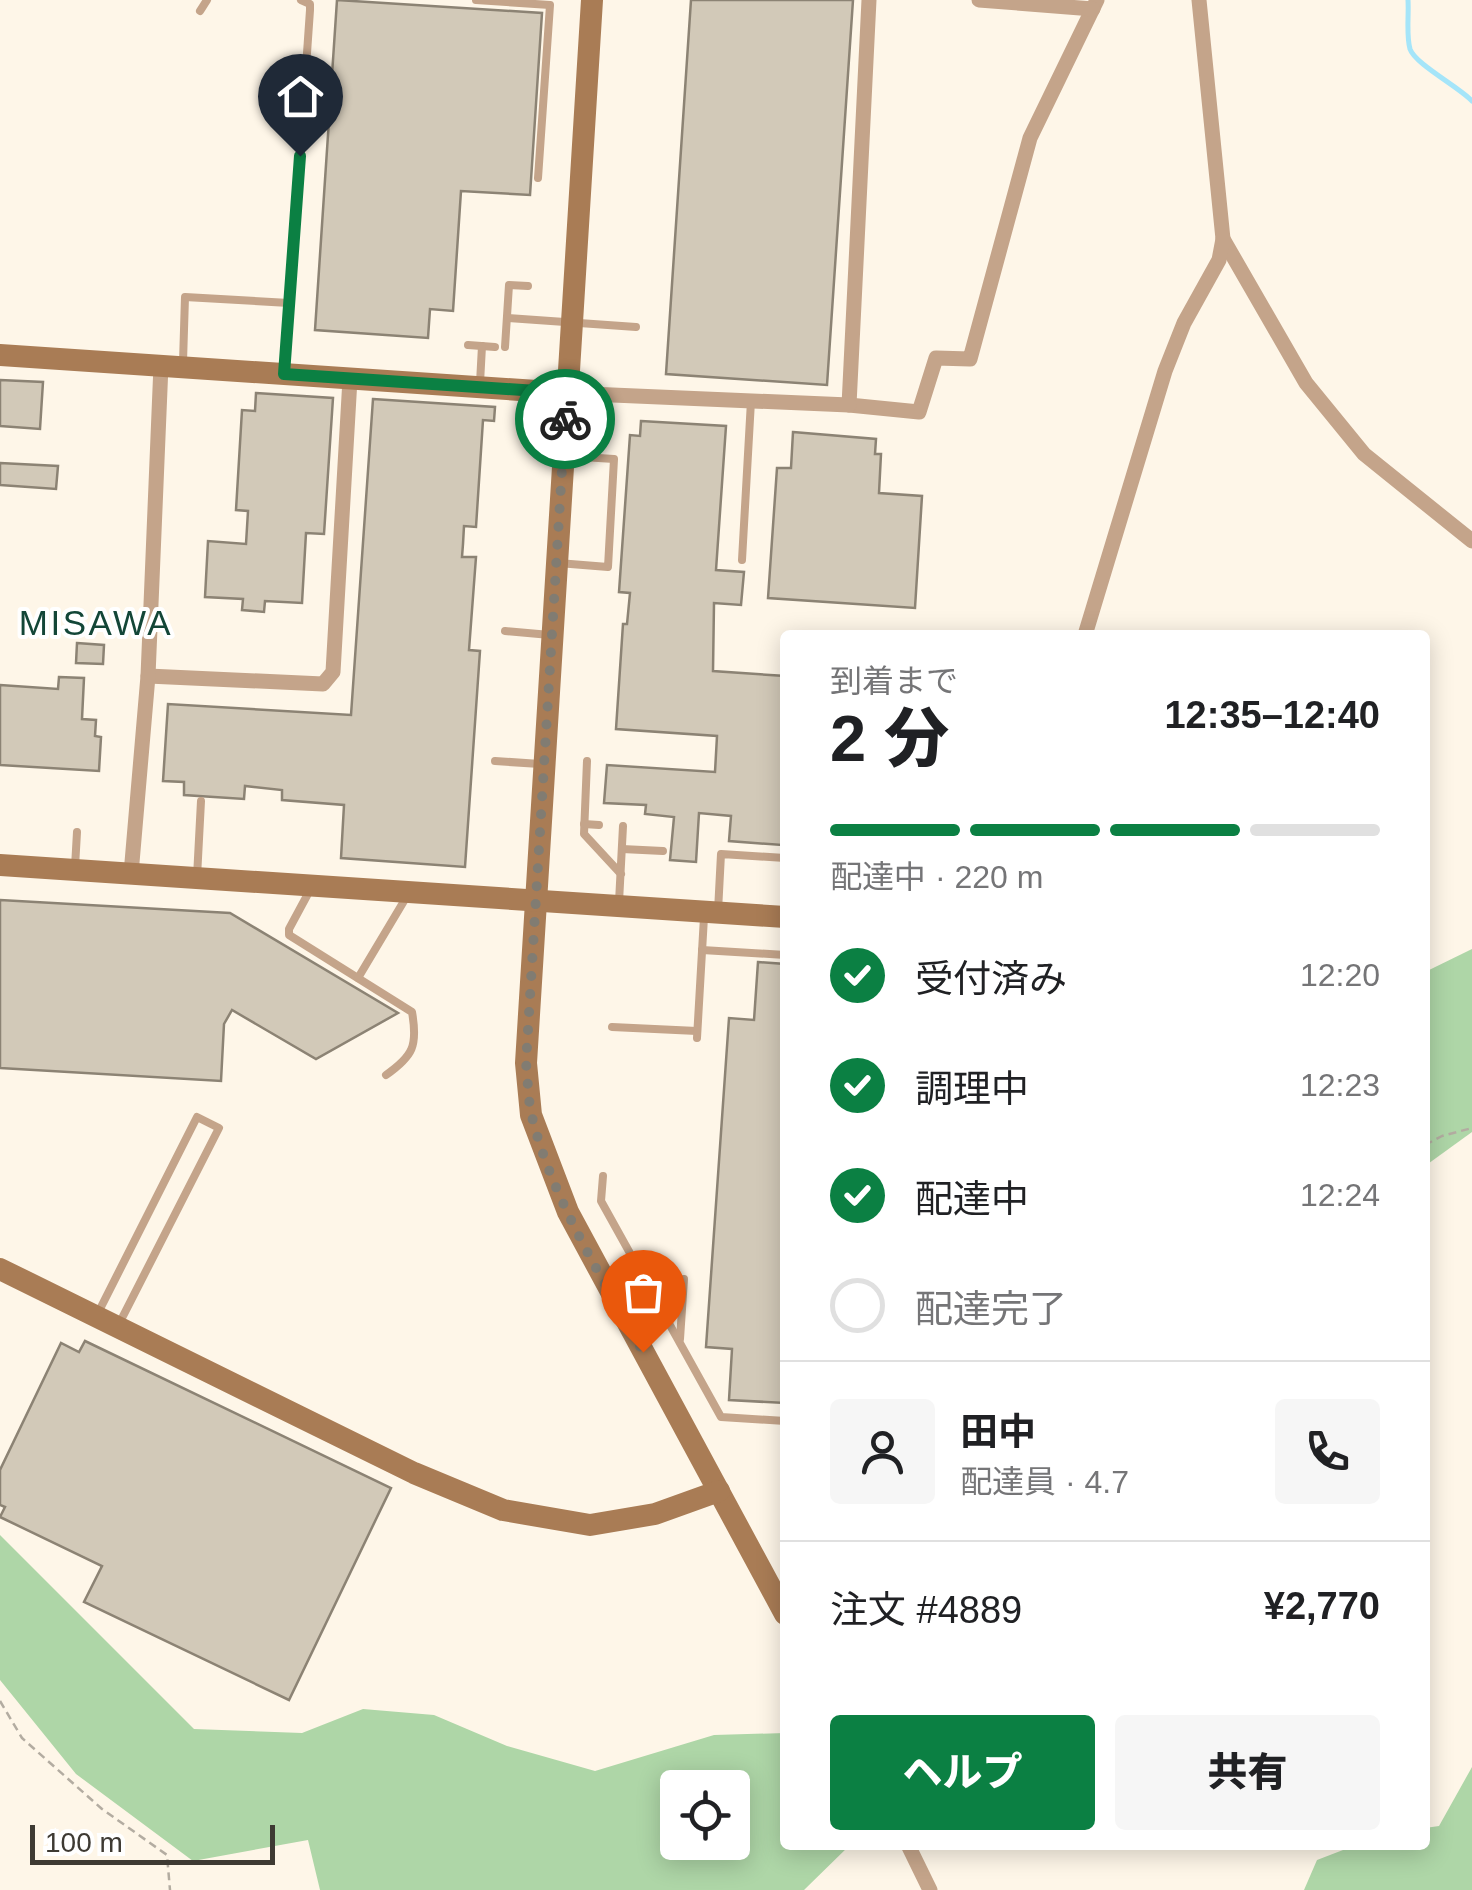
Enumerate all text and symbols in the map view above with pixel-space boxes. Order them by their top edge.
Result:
pin [258,54,343,157]
icon: home [273,69,328,124]
courier [515,369,615,469]
icon: bike [538,392,593,447]
district label: MISAWA [19,603,173,642]
text: 到着まで [830,663,958,699]
text: 12:35–12:40 [1164,694,1380,736]
text: 2 分 [830,702,949,775]
text: 配達中 · 220 m [830,859,1043,895]
icon: check [830,948,885,1003]
text: 12:20 [1300,957,1380,993]
text: 受付済み [915,958,1067,1000]
icon: check [830,1058,885,1113]
text: 12:23 [1300,1067,1380,1103]
text: 調理中 [915,1068,1029,1110]
icon: check [830,1168,885,1223]
text: 12:24 [1300,1177,1380,1213]
text: 配達中 [915,1178,1029,1220]
pin [601,1250,686,1353]
icon: bag [616,1265,671,1320]
text: 配達完了 [915,1288,1067,1330]
button: person [830,1399,935,1504]
button: phone [1275,1399,1380,1504]
text: 田中 [960,1411,1036,1453]
text: 配達員 · 4.7 [960,1464,1129,1500]
text: ¥2,770 [1264,1585,1380,1627]
text: 注文 #4889 [830,1589,1022,1631]
button: ヘルプ [830,1715,1095,1830]
button: 共有 [1115,1715,1380,1830]
map controls [660,1770,750,1860]
button: locate [660,1770,750,1860]
scale bar [30,1820,275,1864]
text: 100 m [45,1827,123,1858]

